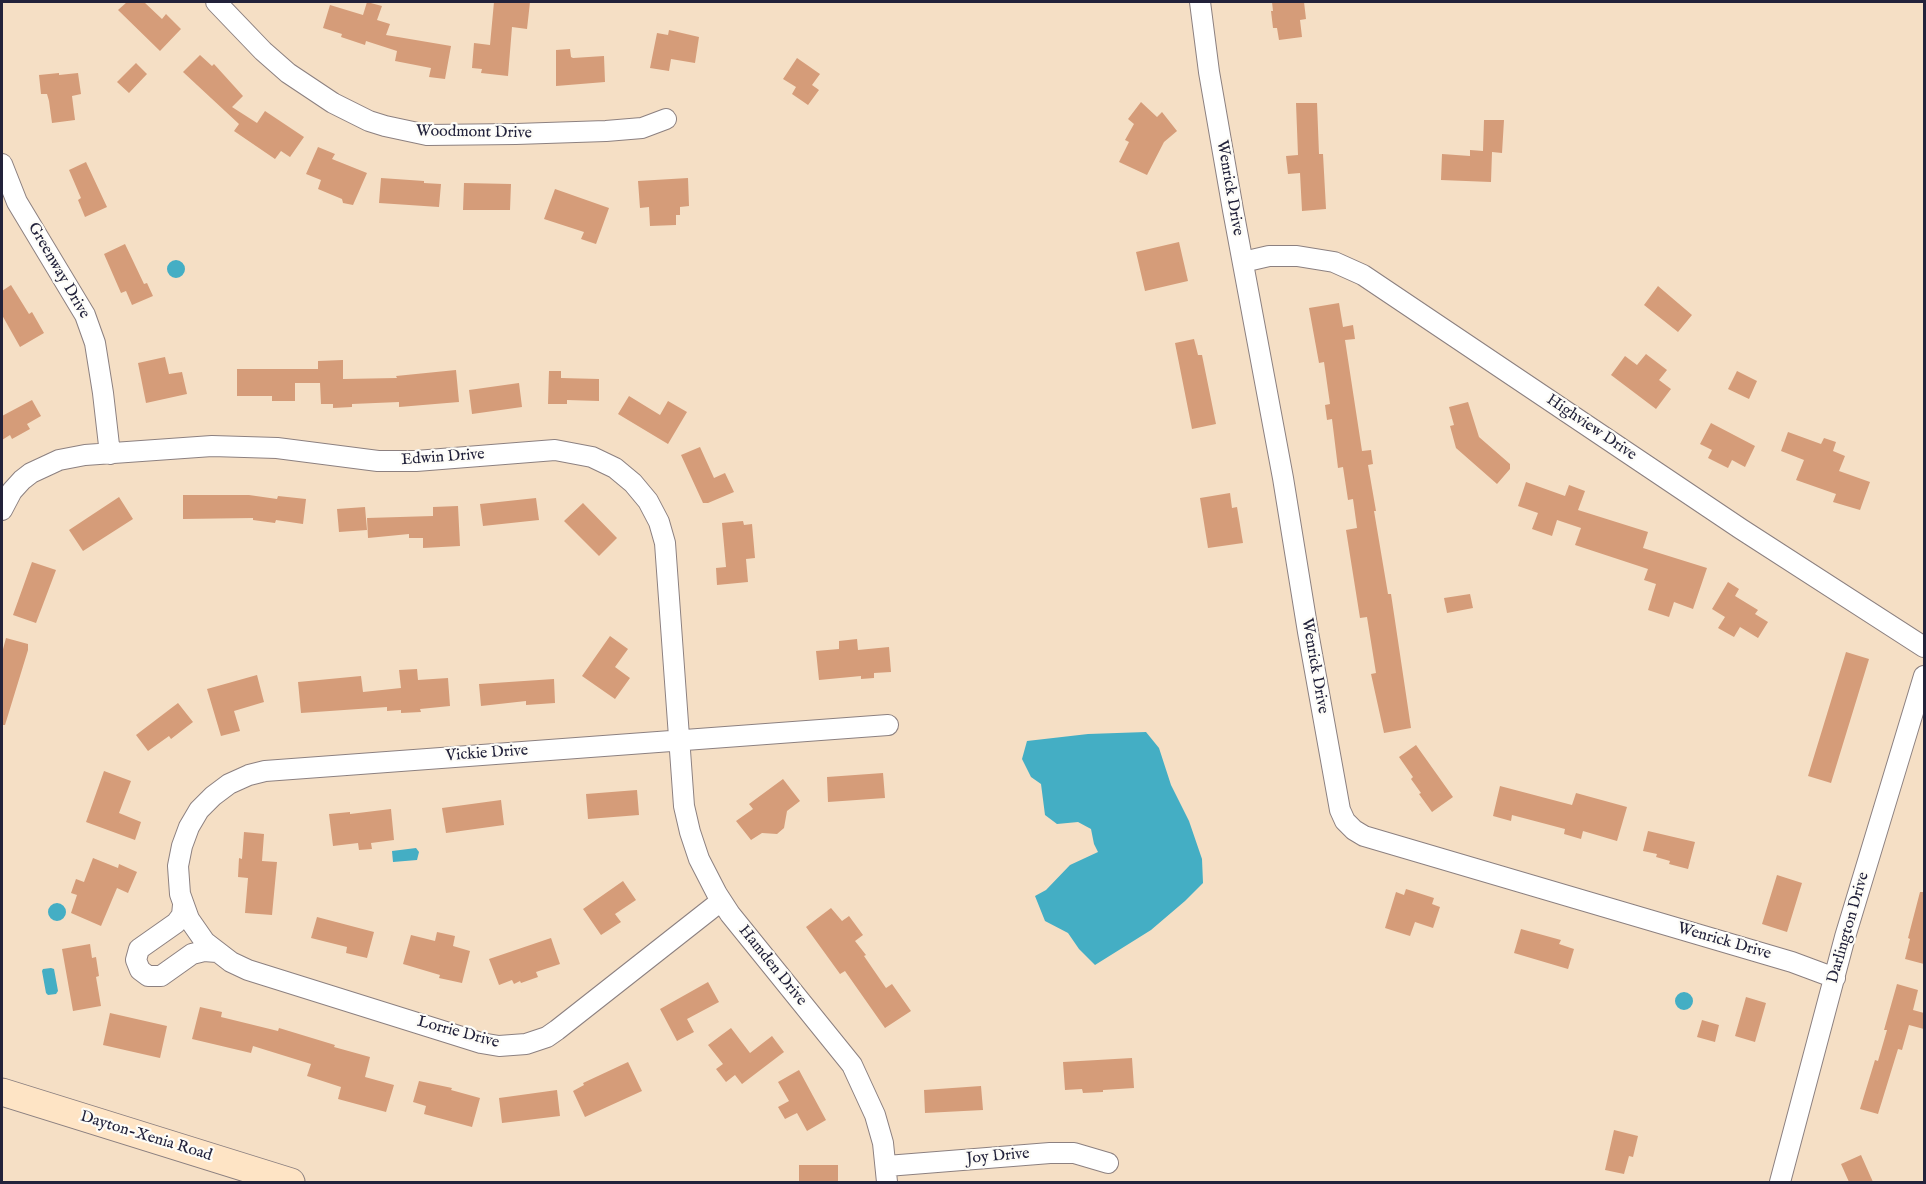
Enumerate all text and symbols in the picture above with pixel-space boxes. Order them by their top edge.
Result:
street label: Woodmont Drive [416,122,532,144]
street label: Wenrick Drive [1211,139,1247,237]
street label: Greenway Drive [23,220,93,322]
street label: Highview Drive [1542,391,1640,465]
street label: Edwin Drive [401,446,485,470]
street label: Wenrick Drive [1296,617,1332,715]
street label: Vickie Drive [445,742,529,766]
street label: Darlington Drive [1824,870,1874,986]
street label: Wenrick Drive [1675,919,1773,965]
street label: Hamden Drive [734,922,810,1010]
street label: Lorrie Drive [415,1013,501,1053]
street label: Dayton-Xenia Road [78,1108,214,1166]
street label: Joy Drive [966,1145,1030,1169]

